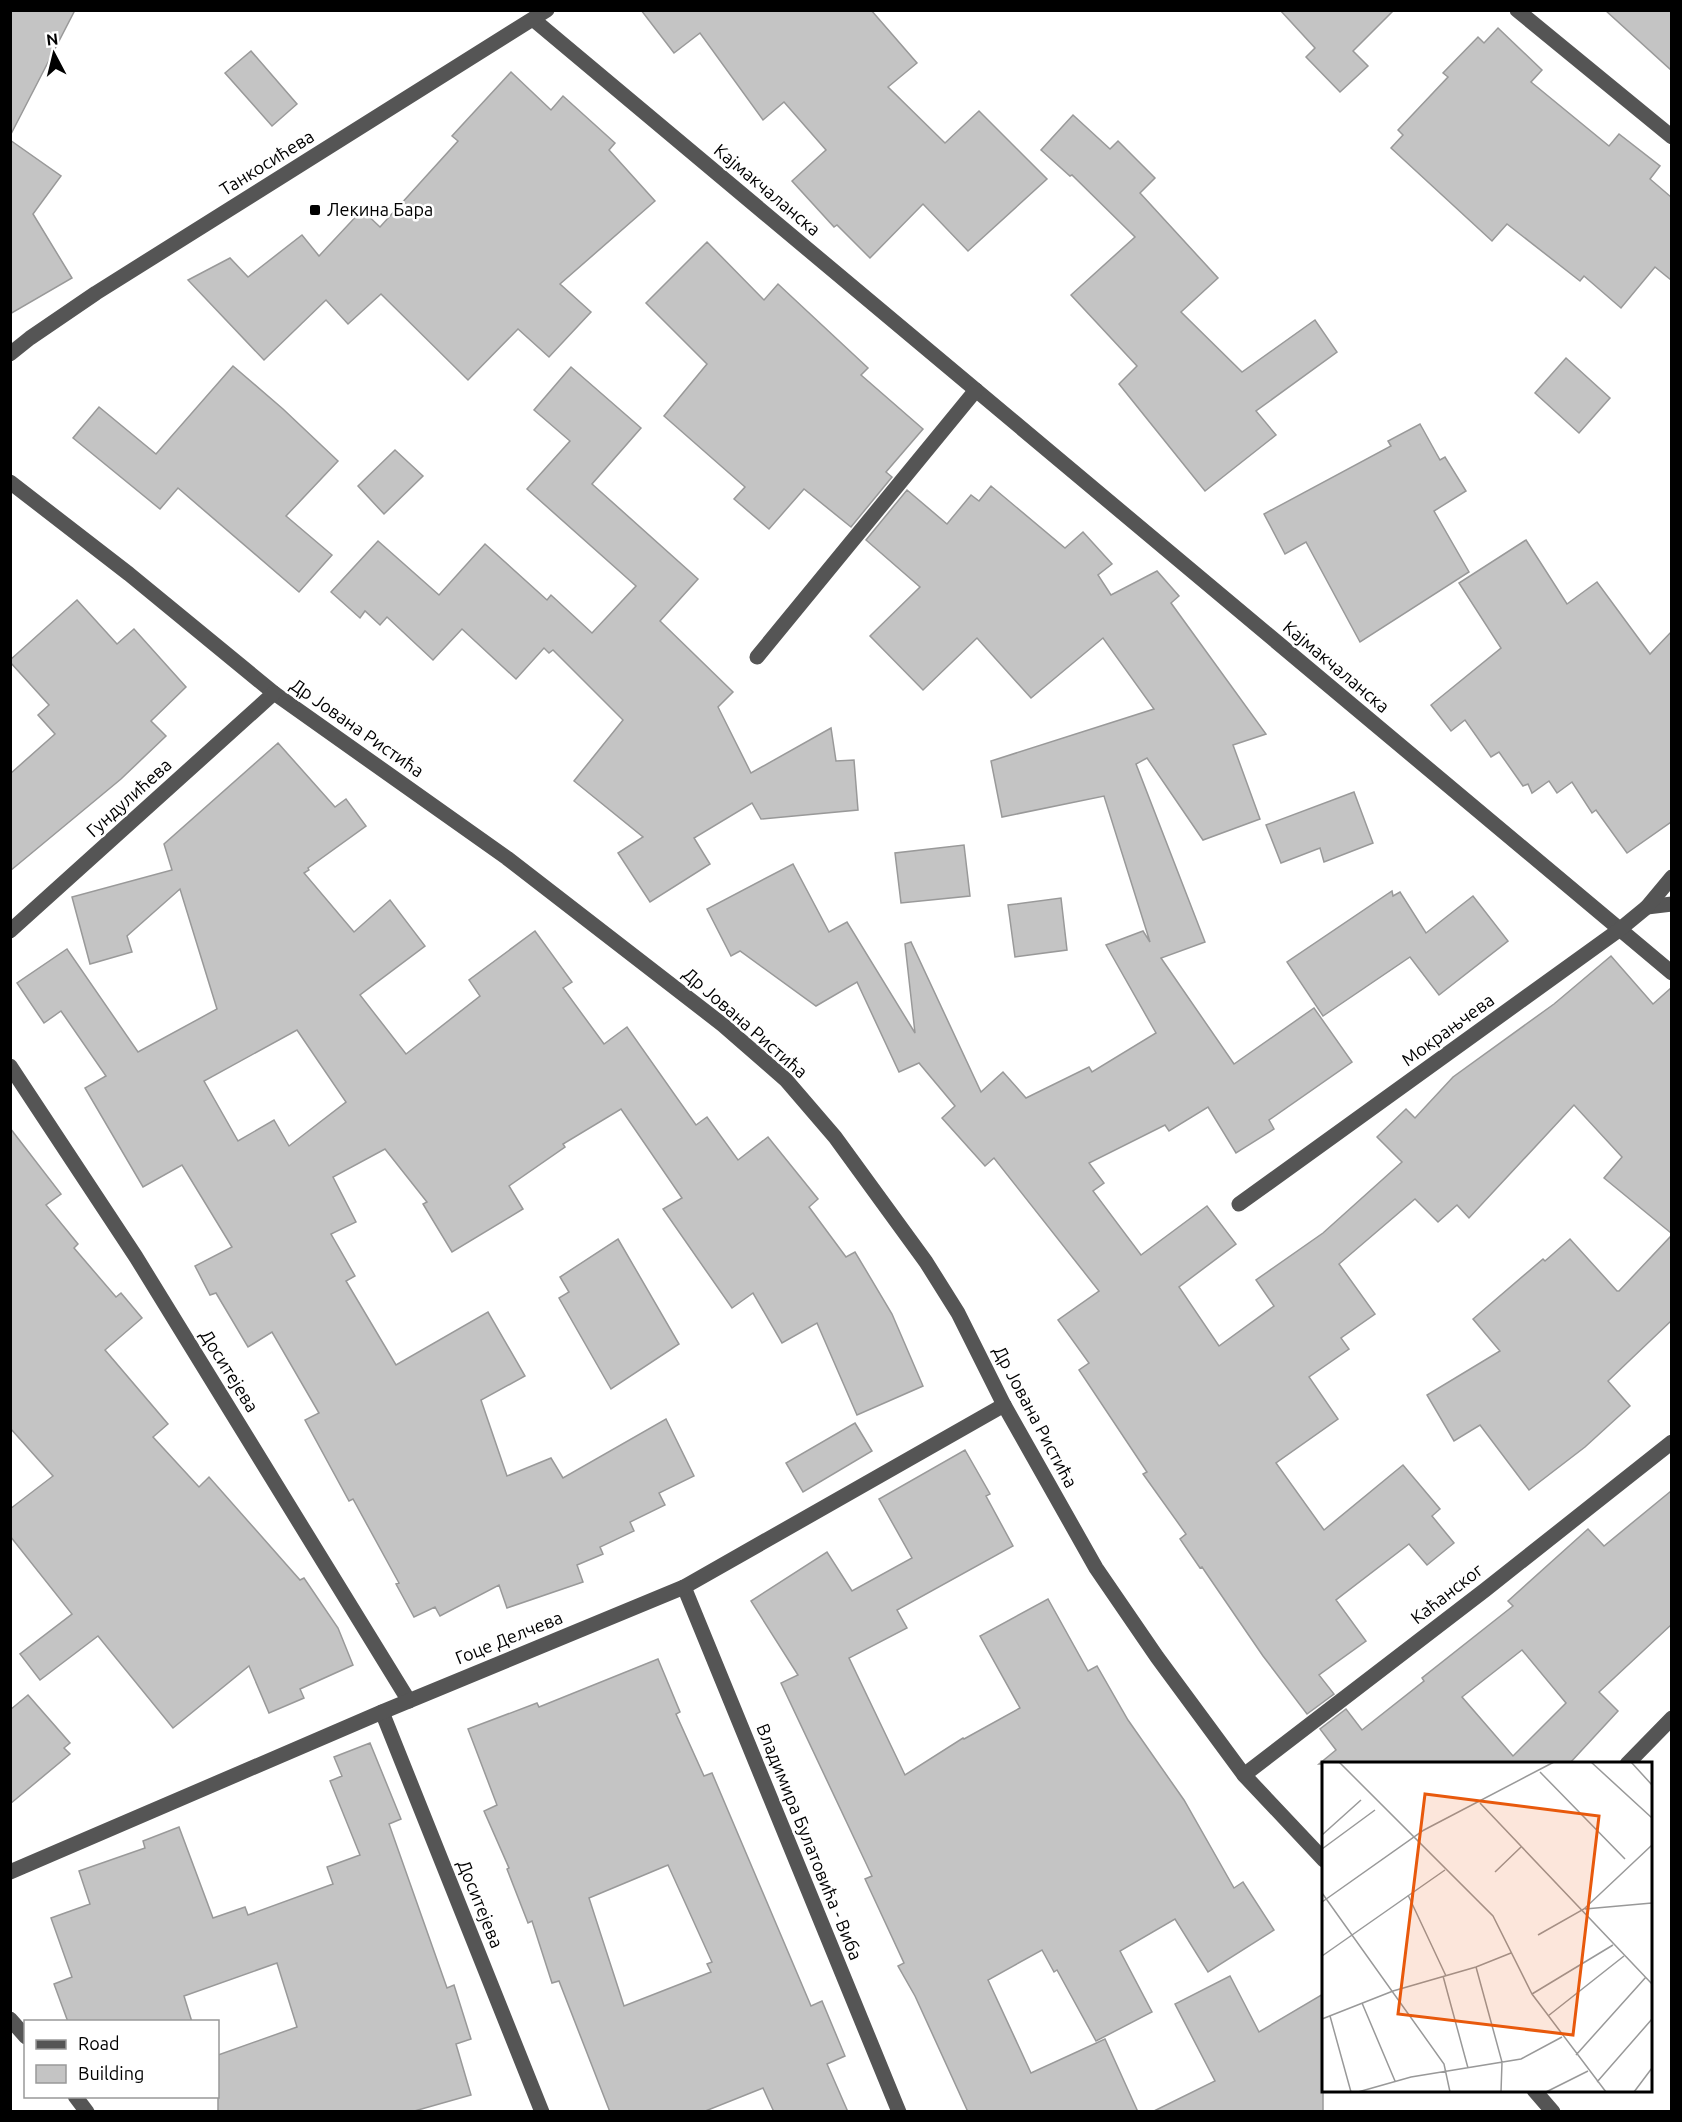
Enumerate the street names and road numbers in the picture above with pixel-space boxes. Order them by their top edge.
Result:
street label: Танкосићева [216,125,317,199]
street label: Кајмакчаланска [711,139,825,239]
street label: Кајмакчаланска [1280,616,1394,716]
street label: Др Јована Ристића [287,674,428,781]
street label: Гундулићева [82,754,175,841]
street label: Др Јована Ристића [680,963,812,1082]
street label: Мокрањчева [1397,989,1497,1069]
street label: Доситејева [197,1326,263,1415]
street label: Др Јована Ристића [990,1342,1082,1491]
street label: Каћанског [1407,1559,1486,1627]
street label: Гоце Делчева [452,1606,565,1668]
street label: Владимира Булатовића - Виба [753,1720,867,1963]
street label: Доситејева [454,1857,508,1951]

